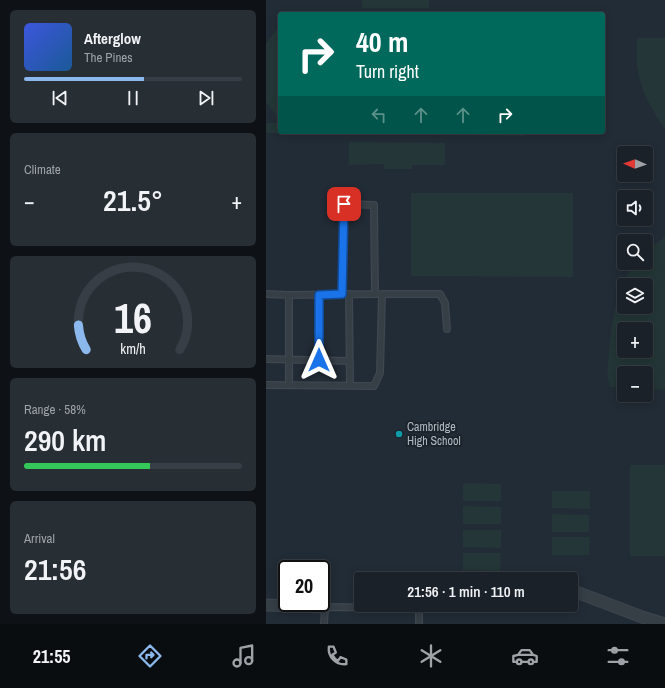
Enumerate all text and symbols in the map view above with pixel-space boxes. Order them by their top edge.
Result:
text: 40 m [356,23,408,61]
text: Afterglow [84,28,141,49]
icon: right [290,28,342,80]
text: The Pines [84,49,133,66]
text: Turn right [356,59,419,84]
icon: previous [49,87,71,109]
icon: pause [122,87,144,109]
icon: next [195,87,217,109]
icon: left [368,104,390,126]
icon: ahead [410,104,432,126]
icon: ahead [452,104,474,126]
icon: right [494,104,516,126]
north arrow [617,146,653,182]
map controls [617,146,653,402]
text: Climate [24,161,61,178]
text: 21.5° [103,180,163,220]
text: − [24,186,35,216]
text: + [231,186,242,216]
pin [327,187,361,221]
button: sound [617,190,653,226]
icon: arrive [333,193,355,215]
button: search [617,234,653,270]
button: layers [617,278,653,314]
text: 16 [114,290,152,346]
button: + [617,322,653,358]
text: km/h [120,339,146,358]
position arrow [298,339,340,381]
button: − [617,366,653,402]
text: Range · 58% [24,401,86,418]
place label: Cambridge High School [407,419,461,449]
text: 290 km [24,420,106,460]
marker: Cambridge High School [394,429,404,439]
text: Arrival [24,530,55,547]
text: 21:56 [24,549,86,589]
speed limit sign: 20 [278,560,330,612]
text: 21:56 · 1 min · 110 m [407,581,525,602]
icon: directions [136,642,164,670]
icon: music [230,642,258,670]
icon: phone [323,642,351,670]
icon: climate [417,642,445,670]
icon: car [511,642,539,670]
icon: filters [604,642,632,670]
text: 21:55 [33,644,71,669]

